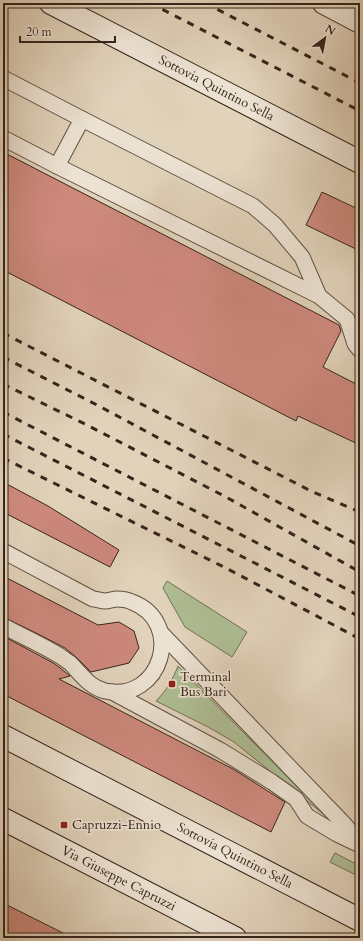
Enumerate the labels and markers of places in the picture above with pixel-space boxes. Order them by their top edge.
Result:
place label: Terminal Bus Bari [180,668,232,701]
marker: Terminal Bus Bari [167,679,177,689]
place label: Capruzzi-Ennio [72,816,161,834]
marker: Capruzzi-Ennio [59,820,69,830]

